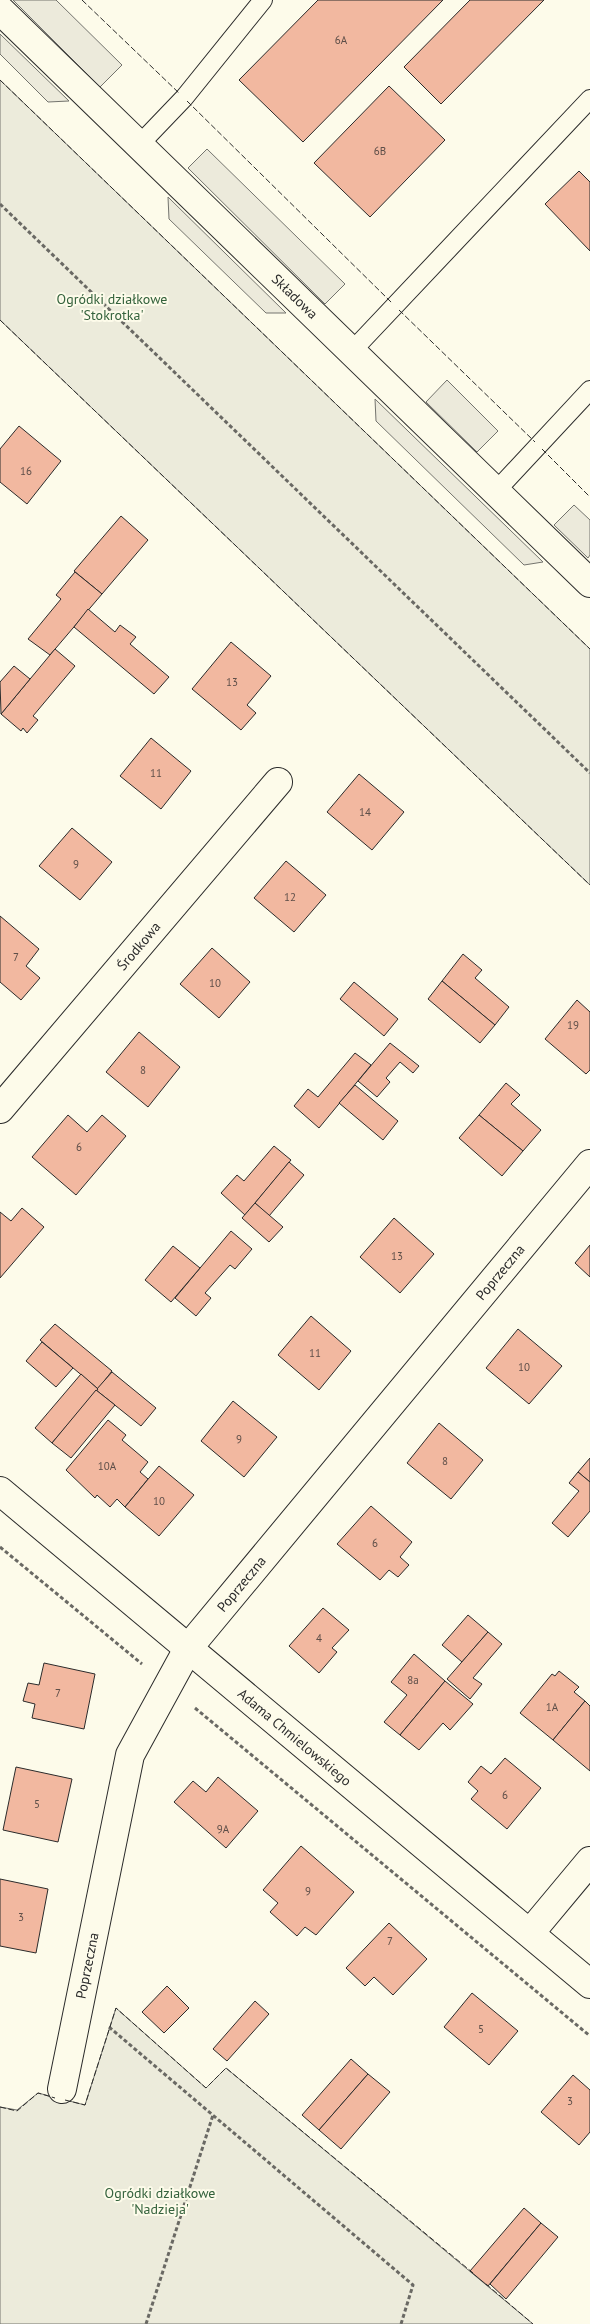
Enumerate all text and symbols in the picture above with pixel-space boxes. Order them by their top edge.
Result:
house number: 6A [335,33,348,47]
house number: 6B [374,144,386,158]
street label: Składowa [268,270,322,323]
park label: Ogródki działkowe 'Stokrotka' [57,290,167,324]
house number: 16 [20,464,32,478]
house number: 13 [226,675,238,689]
house number: 11 [150,766,162,780]
house number: 14 [359,805,371,819]
house number: 9 [73,857,79,871]
house number: 12 [284,890,296,904]
street label: Środkowa [113,918,164,974]
house number: 7 [13,950,19,964]
house number: 10 [209,976,221,990]
house number: 19 [567,1018,579,1032]
house number: 8 [140,1063,146,1077]
house number: 6 [76,1140,82,1154]
street label: Poprzeczna [472,1241,529,1304]
house number: 13 [391,1249,403,1263]
house number: 11 [309,1346,321,1360]
house number: 10 [518,1360,530,1374]
house number: 9 [236,1432,242,1446]
house number: 8 [442,1454,448,1468]
house number: 10A [98,1459,117,1473]
house number: 10 [153,1494,165,1508]
house number: 6 [372,1536,378,1550]
street label: Poprzeczna [213,1552,270,1615]
house number: 4 [316,1631,322,1645]
house number: 8a [407,1673,419,1687]
street label: Adama Chmielowskiego [234,1685,355,1790]
house number: 7 [55,1686,61,1700]
house number: 1A [546,1700,559,1714]
house number: 6 [502,1788,508,1802]
house number: 5 [34,1797,40,1811]
house number: 9A [217,1822,230,1836]
house number: 9 [305,1884,311,1898]
house number: 3 [18,1910,24,1924]
street label: Poprzeczna [72,1931,103,2000]
house number: 7 [387,1934,393,1948]
house number: 5 [478,2022,484,2036]
house number: 3 [567,2094,573,2108]
park label: Ogródki działkowe 'Nadzieja' [105,2184,215,2218]

